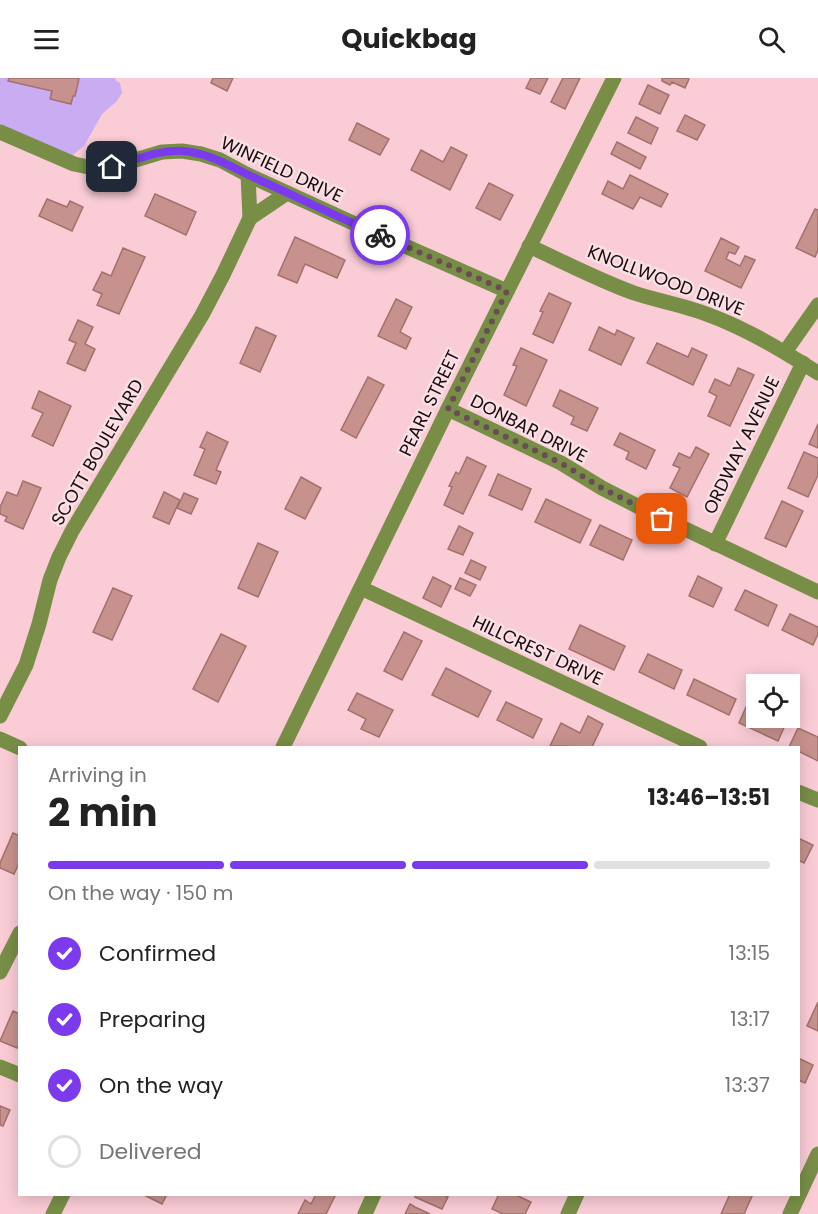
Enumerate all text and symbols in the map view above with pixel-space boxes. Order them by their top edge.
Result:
text: Quickbag [341,20,477,57]
icon: menu [30,23,63,56]
icon: search [755,23,788,56]
street label: WINFIELD DRIVE [217,130,347,208]
pin [86,141,137,192]
icon: home [95,150,128,183]
courier [350,205,410,265]
icon: bike [364,219,397,252]
street label: KNOLLWOOD DRIVE [584,239,748,321]
street label: PEARL STREET [393,346,466,460]
street label: ORDWAY AVENUE [697,372,785,518]
street label: SCOTT BOULEVARD [45,374,149,530]
street label: DONBAR DRIVE [466,388,592,468]
pin [636,493,687,544]
icon: bag [645,502,678,535]
street label: HILLCREST DRIVE [469,609,607,691]
map controls [746,674,800,728]
button: locate [746,674,800,728]
text: Arriving in [48,761,147,789]
text: 13:46–13:51 [648,782,770,813]
text: 2 min [48,785,158,840]
text: On the way · 150 m [48,879,233,907]
icon: check [48,937,81,970]
text: Confirmed [99,938,216,969]
text: 13:15 [729,939,770,967]
icon: check [48,1003,81,1036]
text: Preparing [99,1004,206,1035]
text: 13:17 [730,1005,770,1033]
icon: check [48,1069,81,1102]
text: On the way [99,1070,223,1101]
text: 13:37 [725,1071,770,1099]
text: Delivered [99,1136,202,1167]

